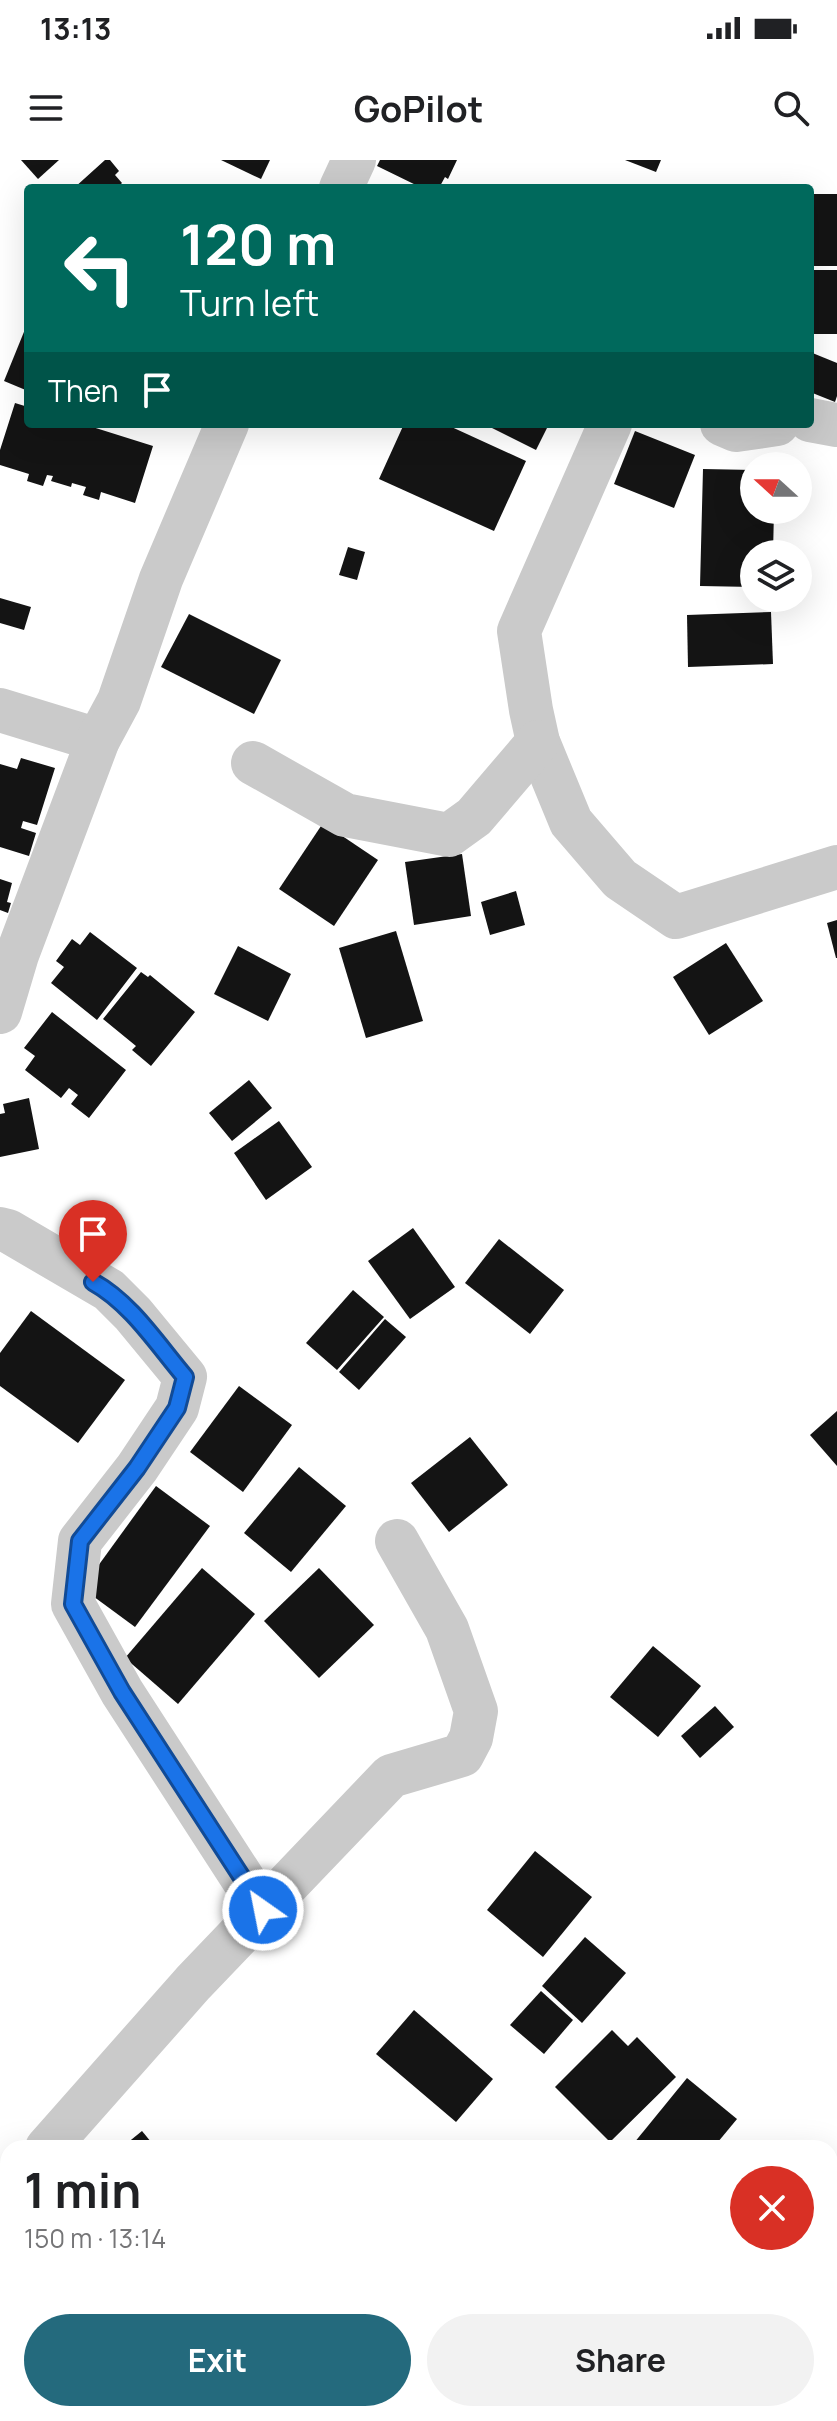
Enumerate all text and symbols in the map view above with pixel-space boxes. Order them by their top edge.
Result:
text: 13:13 [40,8,111,49]
text: GoPilot [354,84,483,133]
icon: menu [24,86,68,130]
icon: search [769,86,813,130]
text: 120 m [180,205,336,282]
icon: left [48,216,152,320]
text: Turn left [180,278,319,327]
icon: arrive [135,368,179,412]
text: Then [48,370,119,411]
north arrow [740,452,812,524]
map controls [740,452,812,612]
button: layers [740,540,812,612]
pin [59,1200,127,1282]
icon: arrive [71,1212,115,1256]
position arrow [221,1868,305,1952]
text: 1 min [24,2157,141,2222]
button: close [730,2166,814,2250]
text: 150 m · 13:14 [24,2220,166,2256]
button: Exit [24,2314,411,2406]
button: Share [427,2314,814,2406]

